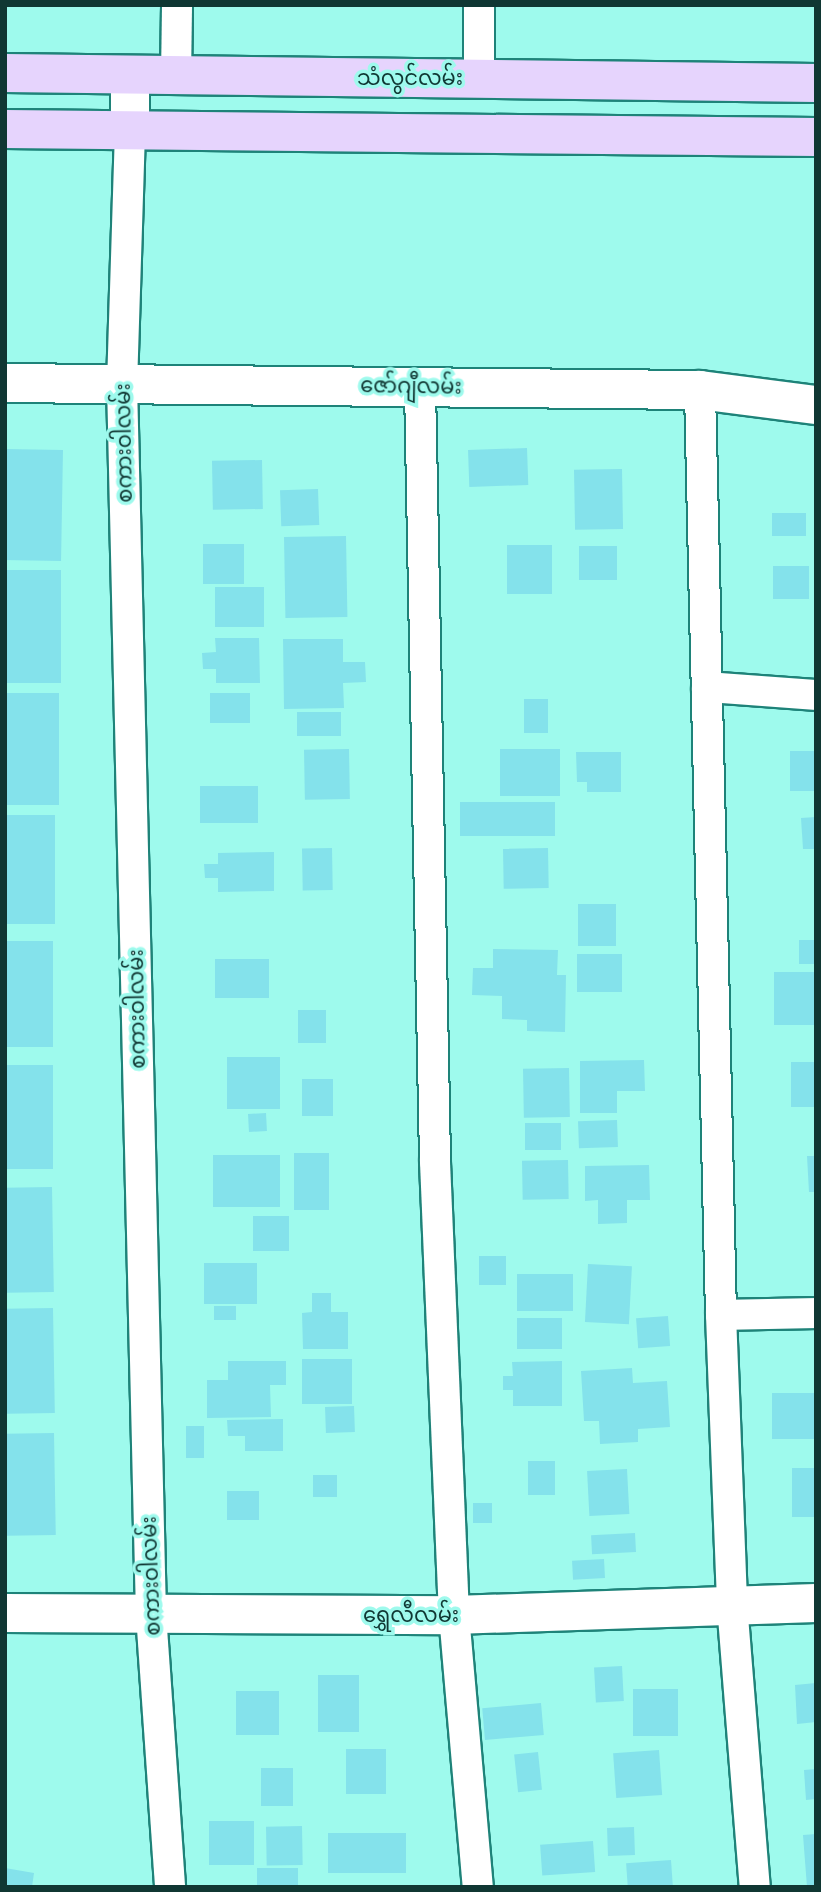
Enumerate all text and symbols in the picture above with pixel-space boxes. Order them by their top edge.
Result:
street label: သံလွင်လမ်း [357,65,463,91]
street label: ဇော်ဂျီလမ်း [360,373,462,399]
street label: စကားဝါလမ်း [110,383,138,503]
street label: စကားဝါလမ်း [123,949,151,1069]
street label: စကားဝါလမ်း [136,1516,166,1636]
street label: ရွှေလီလမ်း [363,1602,459,1628]

